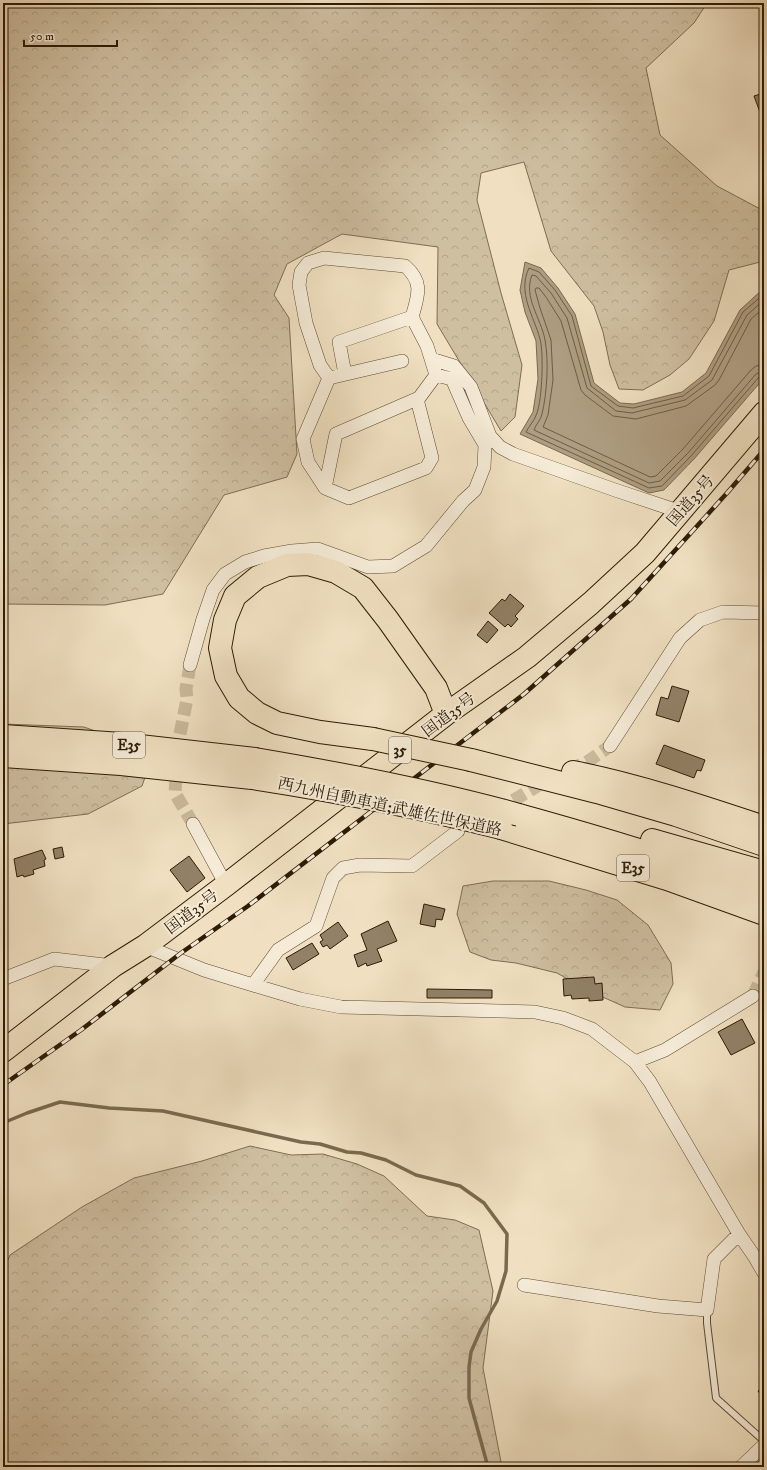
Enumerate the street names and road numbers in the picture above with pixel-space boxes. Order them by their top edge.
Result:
street label: 国道35号 [663,471,719,531]
street label: 国道35号 [418,688,479,741]
road number: E35 [113,732,145,758]
road number: 35 [389,737,411,763]
street label: 西九州自動車道;武雄佐世保道路 [276,773,504,841]
road number: E35 [617,855,649,881]
street label: 国道35号 [161,885,222,938]

